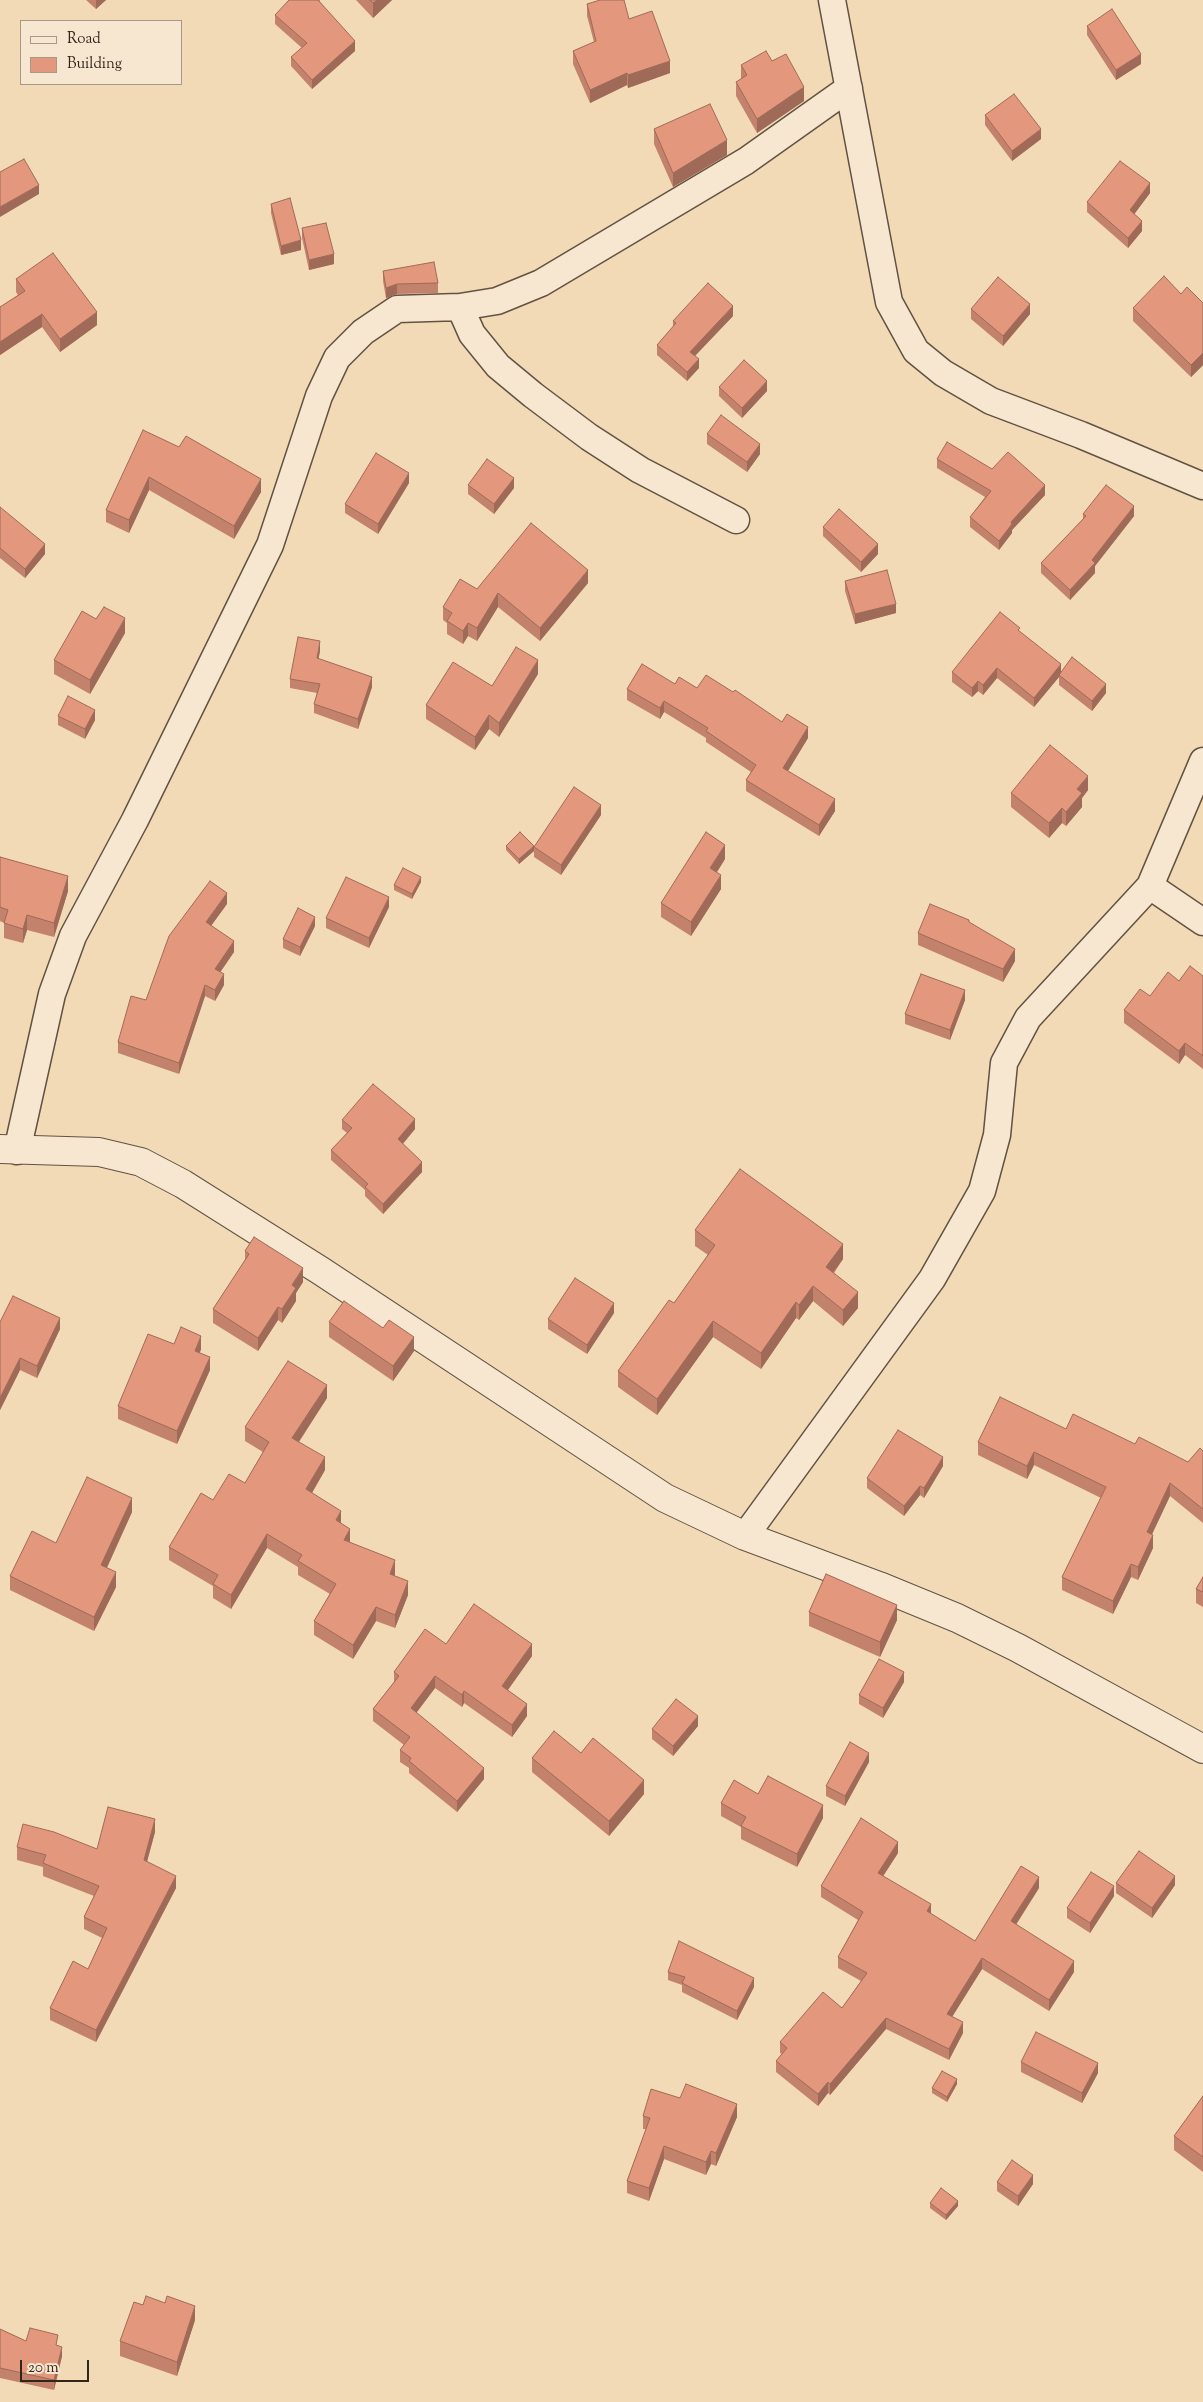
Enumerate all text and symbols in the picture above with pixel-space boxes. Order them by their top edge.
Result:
legend [20,20,182,85]
text: Road [67,29,101,50]
text: Building [67,54,122,75]
scale bar [22,2350,91,2382]
text: 20 m [28,2358,59,2379]

